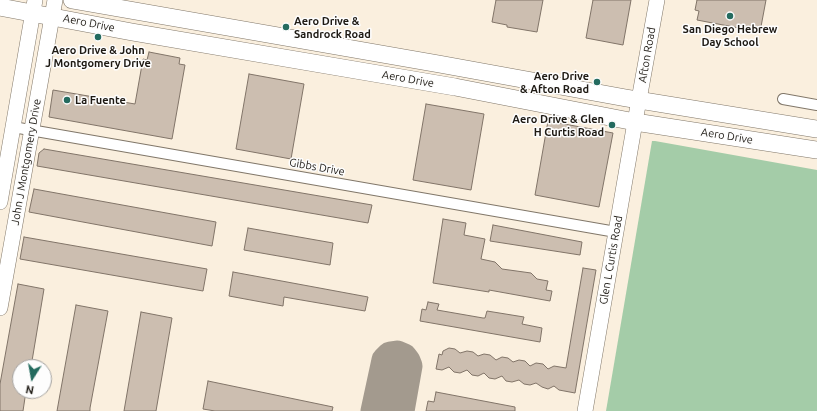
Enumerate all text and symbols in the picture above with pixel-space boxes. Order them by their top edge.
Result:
marker: San Diego Hebrew Day School [725,11,735,21]
street label: Aero Drive [62,12,116,34]
place label: Aero Drive & Sandrock Road [294,14,371,40]
marker: Aero Drive & Sandrock Road [281,22,291,32]
place label: San Diego Hebrew Day School [683,22,777,48]
street label: Afton Road [636,26,658,84]
marker: Aero Drive & John J Montgomery Drive [93,32,103,42]
place label: Aero Drive & John J Montgomery Drive [45,43,151,69]
street label: Aero Drive [381,68,435,90]
place label: Aero Drive & Afton Road [520,69,589,95]
marker: Aero Drive & Afton Road [592,77,602,87]
place label: La Fuente [75,93,126,107]
marker: La Fuente [62,95,72,105]
street label: John J Montgomery Drive [8,98,44,226]
place label: Aero Drive & Glen H Curtis Road [512,112,604,138]
marker: Aero Drive & Glen H Curtis Road [607,120,617,130]
street label: Aero Drive [700,125,754,147]
street label: Gibbs Drive [288,156,346,178]
street label: Glen L Curtis Road [597,215,625,305]
north arrow [12,359,52,399]
text: N [25,383,35,396]

